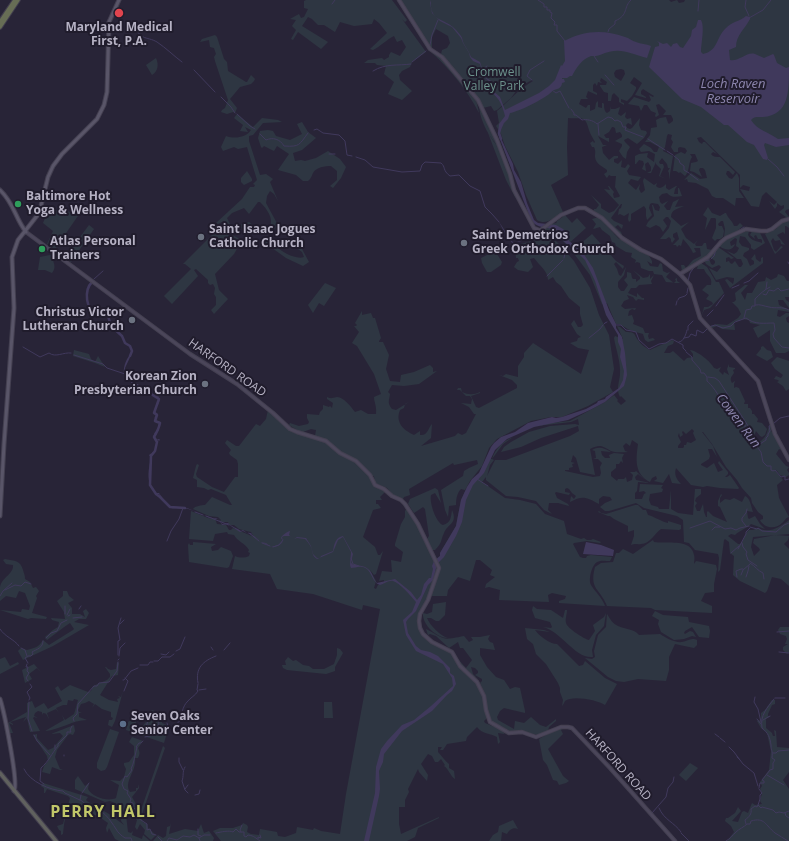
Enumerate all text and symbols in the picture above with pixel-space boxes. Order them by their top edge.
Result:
marker: Maryland Medical First, P.A. [113,7,125,19]
place label: Maryland Medical First, P.A. [65,21,173,49]
park label: Cromwell Valley Park [464,66,524,94]
water label: Loch Raven Reservoir [700,76,766,107]
place label: Baltimore Hot Yoga & Wellness [26,190,123,218]
marker: Baltimore Hot Yoga & Wellness [13,199,23,209]
place label: Saint Isaac Jogues Catholic Church [209,223,316,251]
place label: Saint Demetrios Greek Orthodox Church [472,229,614,257]
marker: Saint Isaac Jogues Catholic Church [196,232,206,242]
place label: Atlas Personal Trainers [50,235,136,263]
marker: Saint Demetrios Greek Orthodox Church [459,238,469,248]
marker: Atlas Personal Trainers [37,244,47,254]
place label: Christus Victor Lutheran Church [23,306,124,334]
marker: Christus Victor Lutheran Church [127,315,137,325]
street label: HARFORD ROAD [185,336,269,400]
place label: Korean Zion Presbyterian Church [74,370,197,398]
marker: Korean Zion Presbyterian Church [200,379,210,389]
water label: Cowen Run [713,391,763,451]
place label: Seven Oaks Senior Center [131,710,213,738]
marker: Seven Oaks Senior Center [118,719,128,729]
street label: HARFORD ROAD [582,726,654,804]
district label: PERRY HALL [50,802,156,822]

